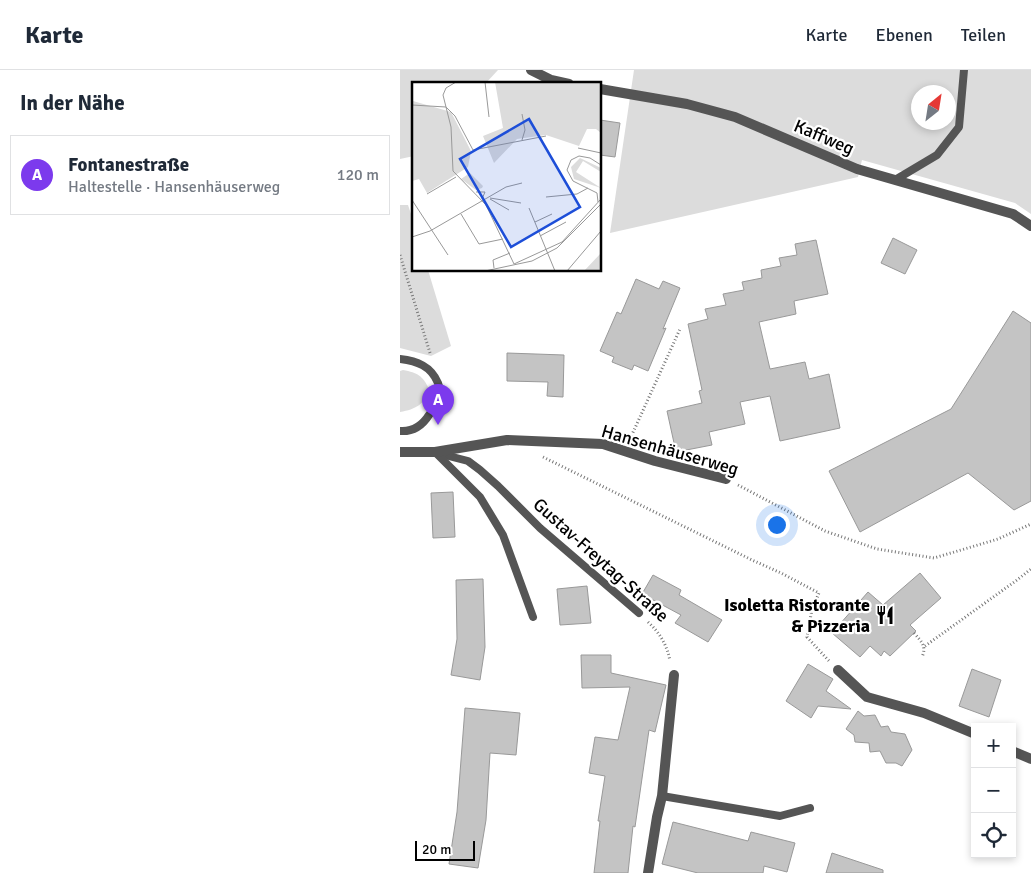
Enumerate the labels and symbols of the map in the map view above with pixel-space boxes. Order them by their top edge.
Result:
inset map [412,82,601,271]
north arrow [911,85,956,130]
street label: Kaffweg [791,115,857,159]
pin: A [422,384,454,425]
street label: Hansenhäuserweg [599,420,741,480]
street label: Gustav-Freytag-Straße [529,493,673,627]
your location [764,512,790,538]
place label: Isoletta Ristorante & Pizzeria [724,594,870,637]
restaurant icon: Isoletta Ristorante & Pizzeria [874,604,896,626]
scale bar [415,838,475,861]

